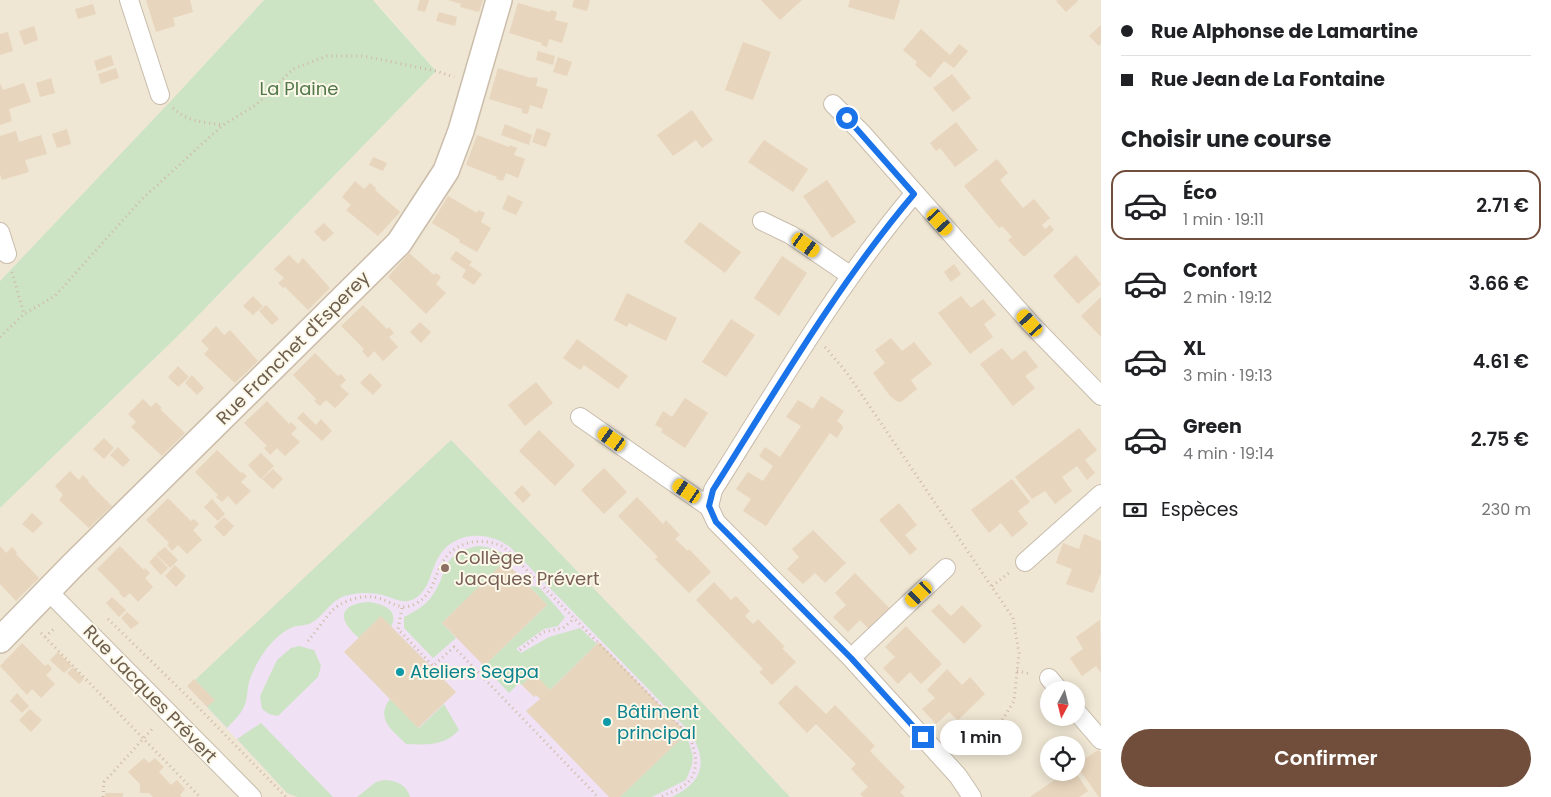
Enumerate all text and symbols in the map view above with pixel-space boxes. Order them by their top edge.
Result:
text: Rue Alphonse de Lamartine [1151,18,1418,45]
text: Rue Jean de La Fontaine [1151,66,1385,93]
park label: La Plaine [260,76,338,101]
route start [836,107,858,129]
text: Choisir une course [1121,124,1331,155]
text: Éco [1183,179,1217,206]
icon: car [1123,183,1168,228]
text: 2.71 € [1476,192,1529,219]
car [924,206,955,238]
text: 1 min · 19:11 [1183,208,1264,231]
car [789,230,822,260]
text: Confort [1183,257,1257,284]
icon: car [1123,261,1168,306]
street label: Rue Franchet d'Esperey [210,265,375,430]
text: 3.66 € [1469,270,1529,297]
text: 2 min · 19:12 [1183,286,1272,309]
car [1014,307,1045,339]
text: XL [1183,335,1206,362]
icon: car [1123,339,1168,384]
text: 4.61 € [1473,348,1529,375]
text: 3 min · 19:13 [1183,364,1272,387]
text: Green [1183,413,1242,440]
icon: car [1123,417,1168,462]
car [595,424,628,454]
text: 2.75 € [1471,426,1529,453]
text: 4 min · 19:14 [1183,442,1274,465]
car [670,476,703,506]
icon: cash [1121,496,1149,524]
text: Espèces [1161,496,1239,523]
text: 230 m [1482,498,1531,521]
place label: Collège Jacques Prévert [455,545,600,591]
marker: Collège Jacques Prévert [439,562,451,574]
car [902,578,935,610]
street label: Rue Jacques Prévert [78,619,223,768]
place label: Ateliers Segpa [410,659,539,684]
marker: Ateliers Segpa [394,666,406,678]
north arrow [1040,681,1085,726]
map controls [1040,681,1085,781]
place label: Bâtiment principal [617,699,699,745]
marker: Bâtiment principal [601,716,613,728]
callout: 1 min [940,720,1023,754]
route end [912,726,934,748]
text: 1 min [960,726,1002,749]
button: Confirmer [1121,729,1531,787]
button: locate [1040,736,1085,781]

